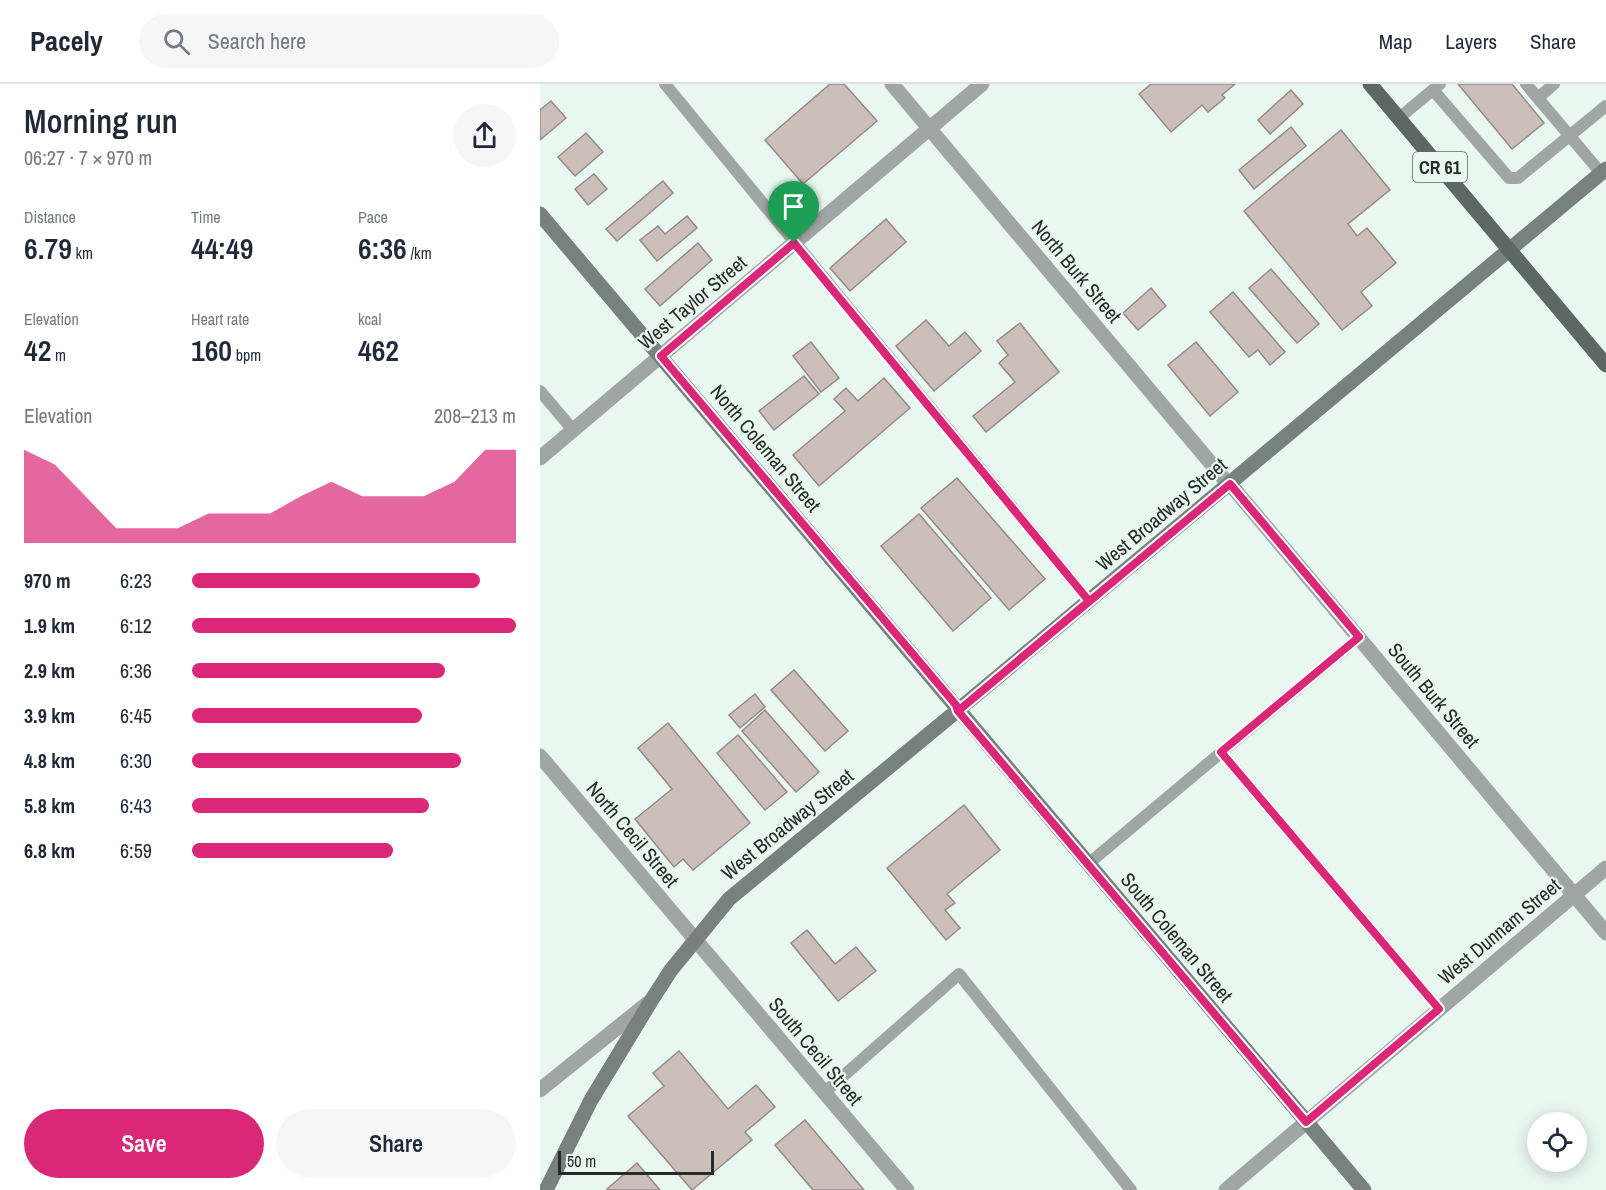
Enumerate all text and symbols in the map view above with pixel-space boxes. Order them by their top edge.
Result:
search box [139,14,559,68]
text: Pacely [30,22,103,60]
icon: search [160,25,193,58]
text: Search here [208,26,306,56]
text: Map [1379,27,1412,56]
text: Layers [1445,27,1497,56]
text: Share [1530,27,1576,56]
text: Morning run [24,99,178,143]
button: share [453,104,516,167]
text: 06:27 · 7 × 970 m [24,144,152,171]
road number: CR 61 [1413,152,1467,182]
pin [768,181,819,243]
icon: arrive [777,190,810,223]
text: Distance [24,206,76,228]
text: Time [191,206,221,228]
text: Pace [358,206,388,228]
street label: North Burk Street [1026,214,1128,329]
text: 6.79 [24,228,72,268]
text: 44:49 [191,228,253,268]
text: 6:36 [358,228,407,268]
text: km [72,242,93,264]
text: /km [407,242,432,264]
street label: West Taylor Street [632,248,752,355]
text: Elevation [24,308,79,330]
text: Heart rate [191,308,249,330]
text: kcal [358,308,381,330]
text: 42 [24,330,51,370]
text: 160 [191,330,232,370]
text: 462 [358,330,399,370]
text: m [51,344,66,366]
text: bpm [232,344,261,366]
street label: North Coleman Street [705,379,828,518]
text: Elevation [24,402,92,429]
text: 208–213 m [434,402,516,429]
street label: West Broadway Street [1090,451,1232,577]
text: 970 m [24,567,71,594]
text: 6:23 [120,567,152,594]
text: 1.9 km [24,612,75,639]
text: 6:12 [120,612,152,639]
street label: South Burk Street [1382,637,1486,754]
text: 2.9 km [24,657,75,684]
text: 6:36 [120,657,152,684]
text: 3.9 km [24,702,75,729]
text: 6:45 [120,702,152,729]
text: 4.8 km [24,747,75,774]
text: 6:30 [120,747,152,774]
street label: West Broadway Street [715,762,859,886]
street label: North Cecil Street [581,775,686,893]
text: 5.8 km [24,792,75,819]
text: 6:43 [120,792,152,819]
text: 6.8 km [24,837,75,864]
text: 6:59 [120,837,152,864]
street label: South Coleman Street [1115,867,1239,1008]
street label: West Dunnam Street [1432,872,1566,990]
street label: South Cecil Street [763,991,869,1111]
button: Save [24,1109,264,1178]
button: Share [276,1109,516,1178]
map controls [1527,1112,1587,1172]
button: locate [1527,1112,1587,1172]
scale bar [558,1148,714,1176]
text: 50 m [567,1150,596,1172]

